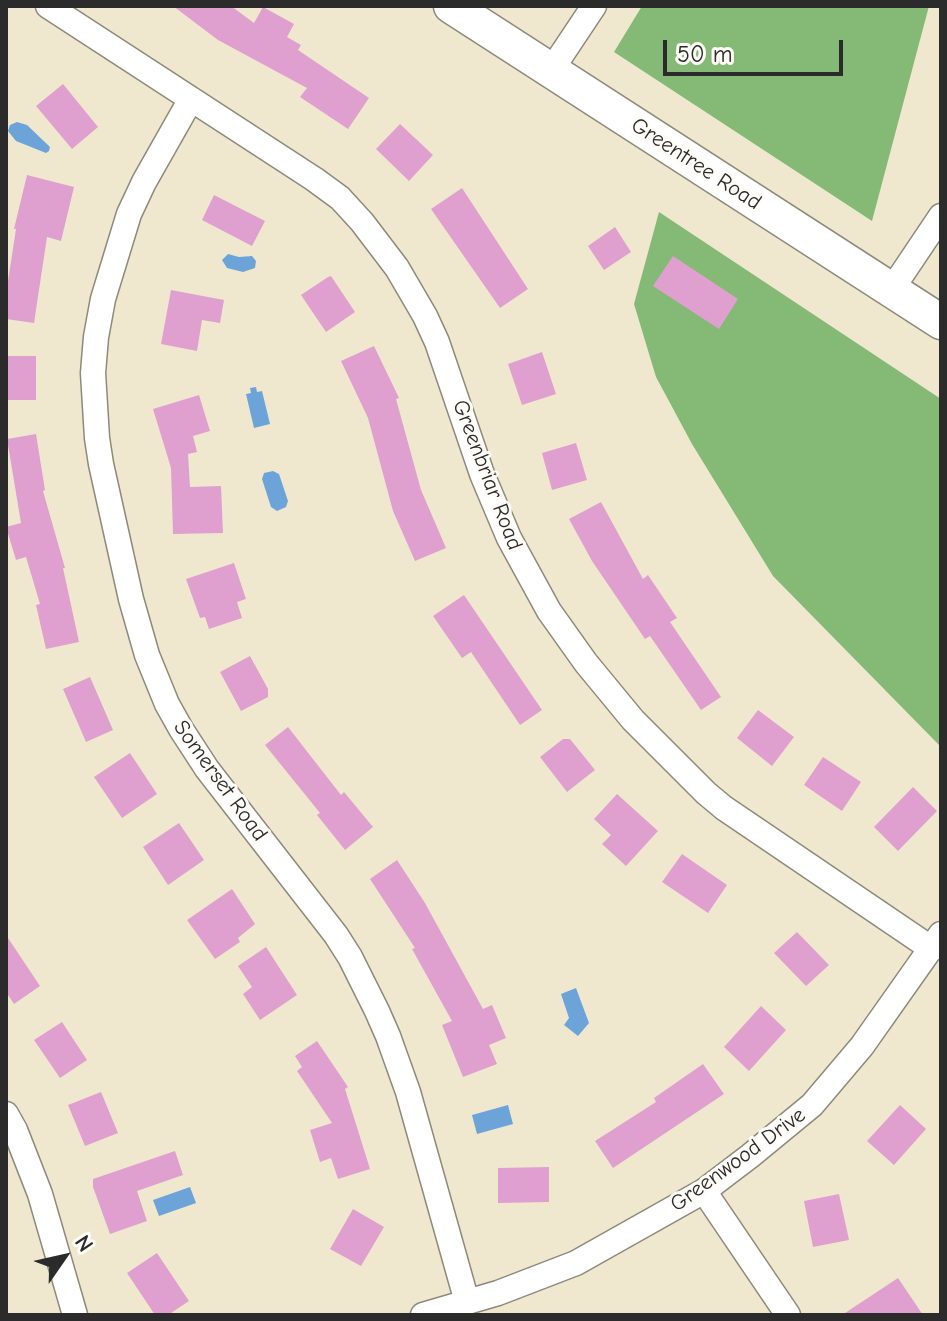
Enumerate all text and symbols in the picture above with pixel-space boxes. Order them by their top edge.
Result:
scale bar [667,24,847,74]
text: 50 m [677,40,733,68]
street label: Greentree Road [626,112,766,216]
street label: Greenbriar Road [446,396,528,554]
street label: Somerset Road [167,715,273,847]
street label: Greenwood Drive [665,1102,811,1218]
north arrow [24,1217,104,1297]
text: N [69,1230,99,1257]

